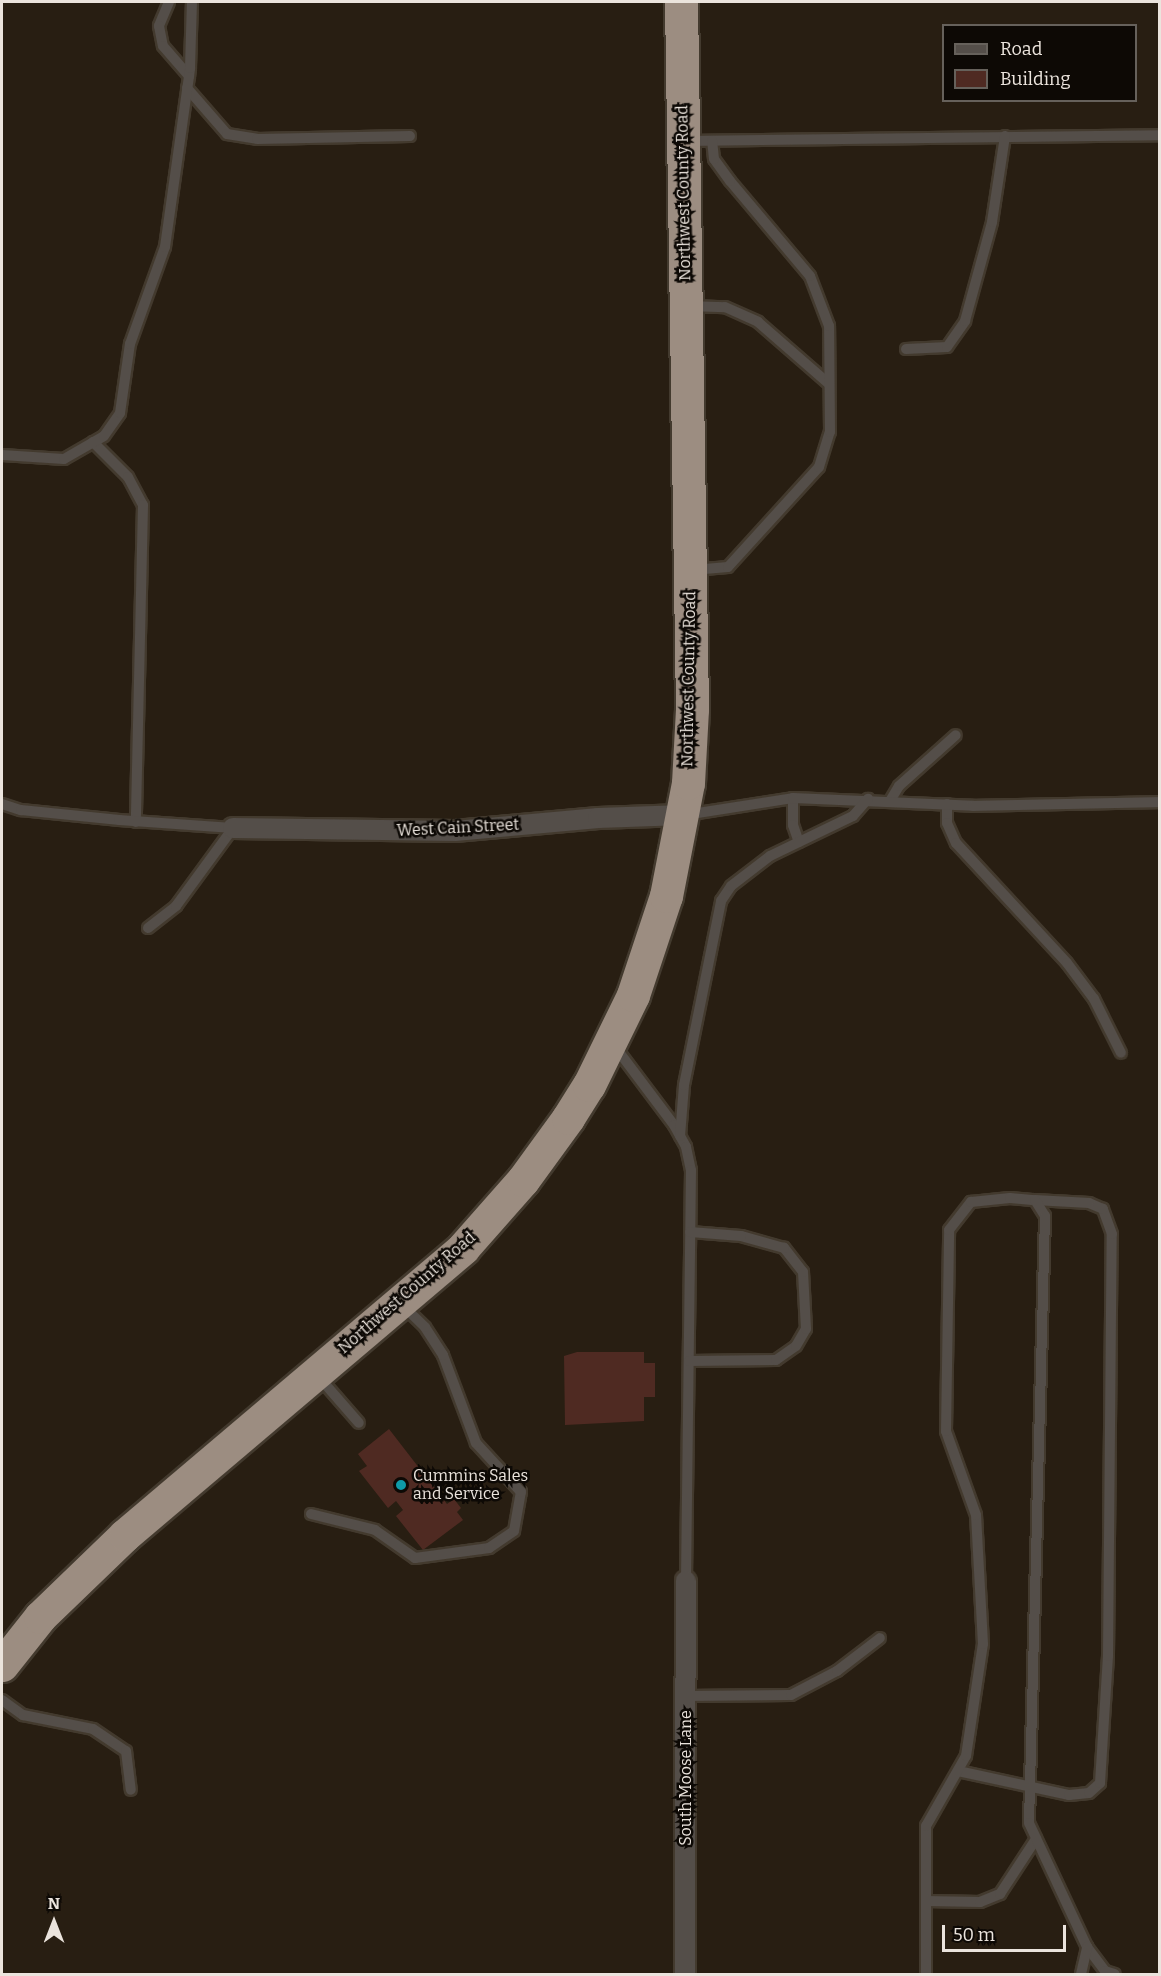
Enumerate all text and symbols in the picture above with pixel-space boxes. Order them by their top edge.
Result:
legend [942,24,1137,102]
text: Road [1000,38,1042,60]
text: Building [1000,68,1071,90]
street label: Northwest County Road [673,105,695,281]
street label: Northwest County Road [678,591,700,767]
street label: West Cain Street [396,815,520,841]
street label: Northwest County Road [334,1228,480,1358]
place label: Cummins Sales and Service [413,1466,528,1504]
marker: Cummins Sales and Service [394,1478,408,1492]
street label: South Moose Lane [676,1710,696,1846]
north arrow [24,1892,84,1952]
text: N [48,1894,60,1913]
scale bar [945,1913,1070,1951]
text: 50 m [953,1924,995,1946]

